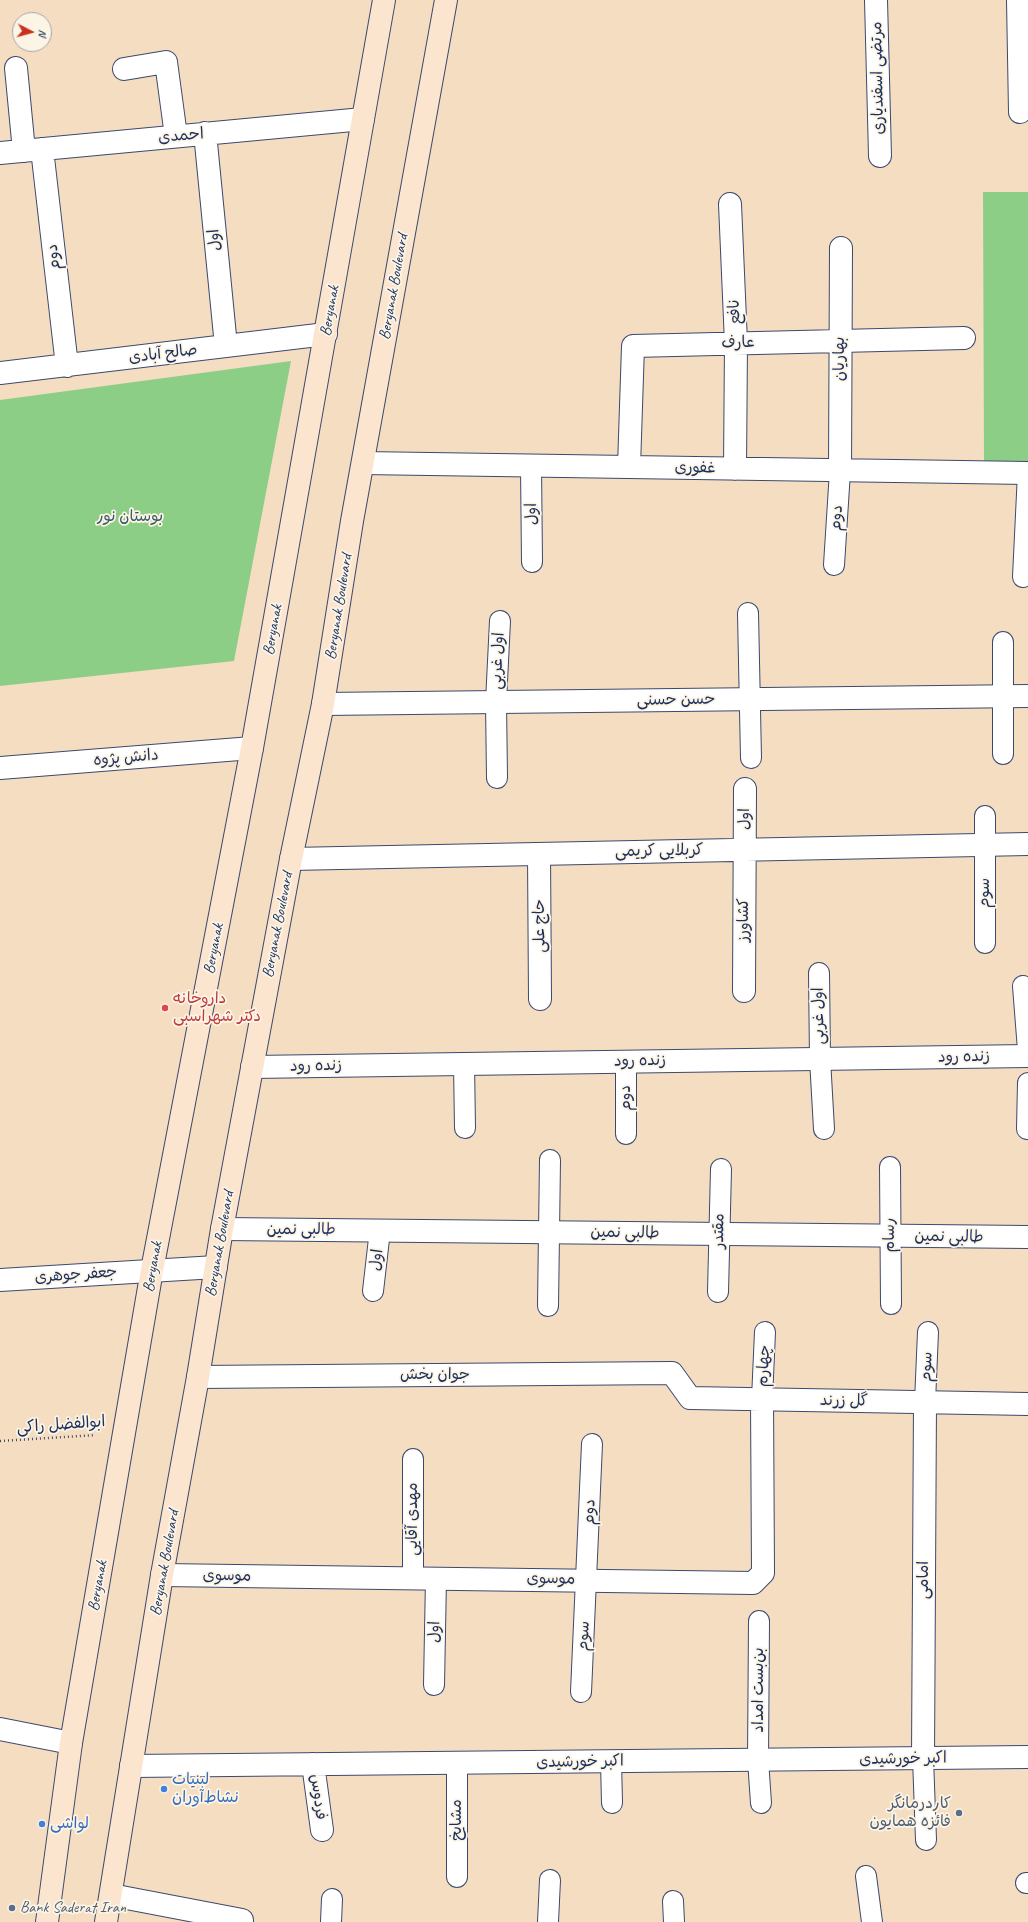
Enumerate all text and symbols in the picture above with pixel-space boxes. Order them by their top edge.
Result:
north arrow [12,12,52,52]
street label: مرتضی اسفندیاری [867,21,889,135]
text: N [36,29,50,37]
street label: احمدی [157,124,205,148]
street label: اول [204,228,226,252]
street label: Beryanak Boulevard [375,233,413,341]
street label: دوم [43,243,65,271]
street label: Beryanak [316,284,344,338]
street label: نافع [725,299,745,325]
street label: عارف [721,333,755,353]
street label: بهاریان [830,337,850,381]
street label: صالح آبادی [128,340,198,368]
street label: غفوری [674,458,716,478]
street label: اول [522,503,542,525]
street label: دوم [827,504,847,532]
park label: بوستان نور [97,507,163,527]
street label: Beryanak Boulevard [321,553,357,661]
street label: Beryanak [259,603,287,657]
street label: اول غربی [487,632,509,690]
street label: حسن حسنی [637,690,715,710]
street label: دانش پژوه [93,746,159,770]
street label: اول [735,808,755,830]
street label: کربلایی کریمی [615,841,703,861]
street label: Beryanak Boulevard [258,871,298,979]
street label: سوم [975,878,995,908]
street label: کشاورز [734,898,754,942]
street label: حاج علی [530,899,550,953]
street label: Beryanak [200,922,228,976]
street label: اول غربی [809,987,829,1045]
place label: داروخانه دکتر شهراسبی [173,989,261,1027]
marker: داروخانه دکتر شهراسبی [160,1003,170,1013]
street label: زنده رود [938,1047,990,1067]
street label: زنده رود [614,1051,666,1071]
street label: زنده رود [290,1056,342,1076]
street label: دوم [616,1085,636,1111]
street label: Beryanak Boulevard [201,1190,239,1298]
street label: مقتدر [709,1213,729,1249]
street label: رسام [880,1218,900,1252]
street label: طالبی نمین [266,1220,336,1240]
street label: طالبی نمین [590,1223,660,1243]
street label: طالبی نمین [914,1227,984,1247]
street label: Beryanak [139,1240,167,1294]
street label: اول [366,1248,388,1272]
street label: جعفر جوهری [34,1263,118,1287]
street label: چهارم [753,1344,775,1388]
street label: سوم [917,1351,937,1383]
street label: جوان بخش [400,1365,470,1385]
street label: گل زرند [820,1391,868,1411]
street label: ابوالفضل راکی [16,1412,106,1438]
street label: مهدی آقایی [403,1482,423,1556]
street label: دوم [580,1499,600,1525]
street label: Beryanak Boulevard [146,1509,184,1617]
street label: Beryanak [84,1559,112,1613]
street label: امامی [914,1561,934,1599]
street label: موسوی [202,1566,252,1586]
street label: موسوی [526,1569,576,1589]
street label: سوم [574,1620,594,1652]
street label: اول [425,1621,445,1643]
street label: بن‌بست امداد [749,1647,769,1733]
street label: اکبر خورشیدی [859,1749,947,1769]
street label: اکبر خورشیدی [536,1752,624,1772]
place label: لبنیات نشاط‌آوران [172,1770,239,1808]
street label: فردوس [306,1773,330,1821]
marker: لبنیات نشاط‌آوران [159,1784,169,1794]
place label: کاردرمانگر فائزه همایون [870,1794,951,1832]
street label: مشایخ [447,1799,467,1841]
marker: کاردرمانگر فائزه همایون [954,1808,964,1818]
place label: لواشی [50,1814,89,1834]
marker: لواشی [37,1819,47,1829]
place label: Bank Saderat Iran [20,1898,126,1918]
marker: Bank Saderat Iran [7,1903,17,1913]

